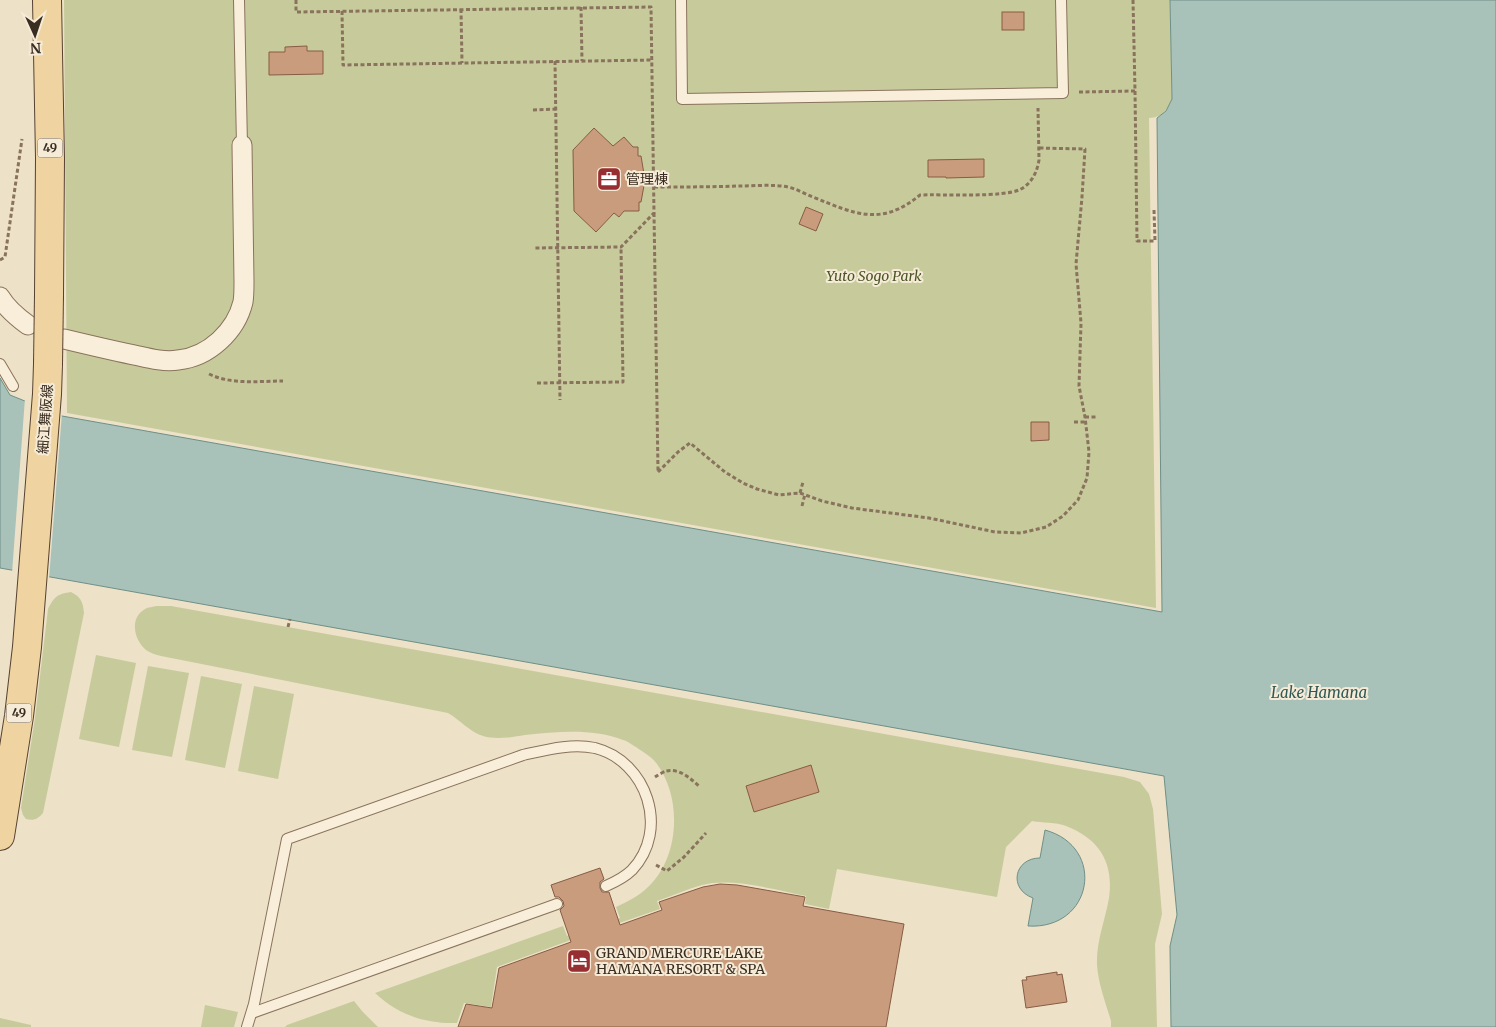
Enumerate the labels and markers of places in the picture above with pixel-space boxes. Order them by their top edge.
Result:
office icon: 管理棟 [596,166,622,192]
place label: 管理棟 [626,170,668,188]
place label: GRAND MERCURE LAKE HAMANA RESORT & SPA [596,944,765,978]
hotel icon: GRAND MERCURE LAKE HAMANA RESORT & SPA [566,948,592,974]

